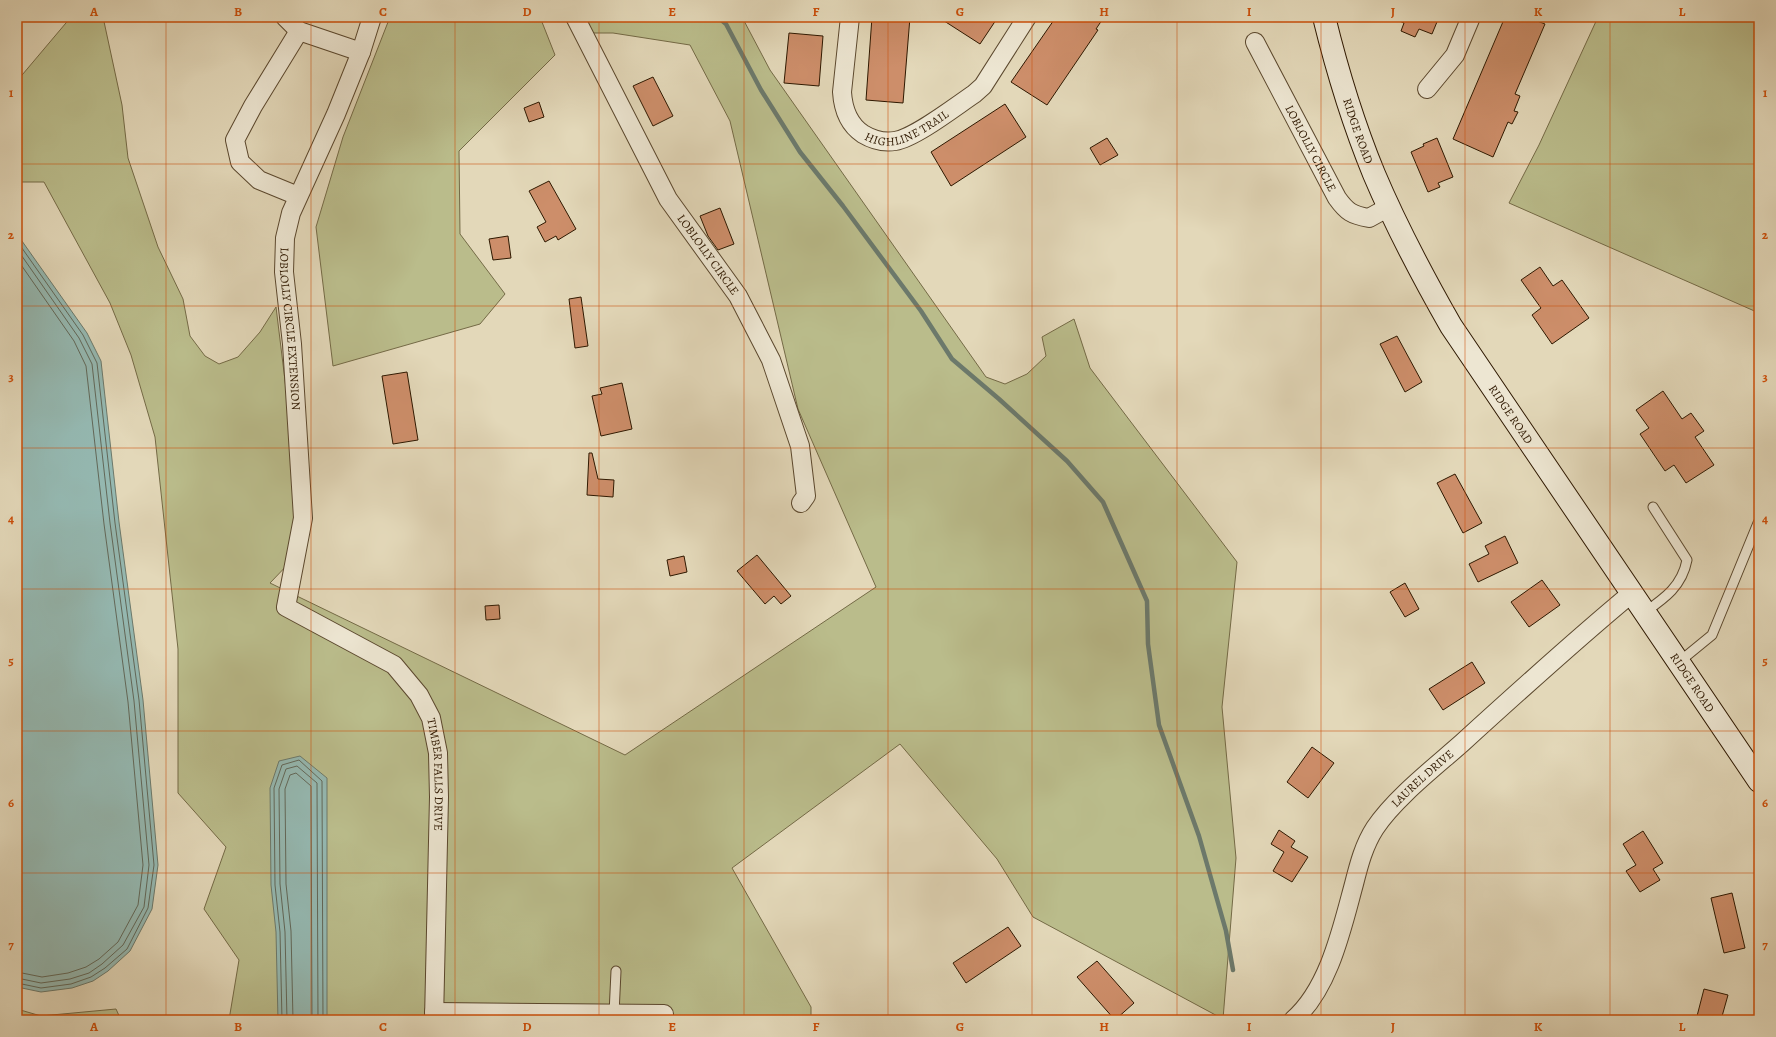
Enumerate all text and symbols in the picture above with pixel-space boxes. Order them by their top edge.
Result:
text: A [89,3,99,20]
text: B [234,3,242,20]
text: C [379,3,387,20]
text: D [522,3,532,20]
text: E [668,3,676,20]
text: F [813,3,820,20]
text: G [956,3,964,20]
text: H [1099,3,1109,20]
text: I [1247,3,1252,20]
text: J [1391,3,1395,20]
text: K [1534,3,1543,20]
text: L [1679,3,1686,20]
text: 1 [9,84,14,101]
text: 1 [1763,84,1768,101]
street label: RIDGE ROAD [1339,96,1377,166]
street label: LOBLOLLY CIRCLE [1281,102,1340,194]
street label: HIGHLINE TRAIL [862,106,952,150]
street label: LOBLOLLY CIRCLE [674,211,743,298]
text: 2 [8,226,15,243]
text: 2 [1762,226,1769,243]
street label: LOBLOLLY CIRCLE EXTENSION [276,247,304,411]
text: 3 [8,368,14,385]
text: 3 [1762,368,1768,385]
street label: RIDGE ROAD [1485,381,1537,447]
text: 4 [8,510,14,527]
text: 4 [1762,510,1768,527]
street label: RIDGE ROAD [1667,650,1718,715]
text: 5 [8,652,14,669]
text: 5 [1762,652,1768,669]
street label: TIMBER FALLS DRIVE [423,717,447,831]
street label: LAUREL DRIVE [1388,746,1457,811]
text: 6 [8,794,14,811]
text: 6 [1762,794,1768,811]
text: 7 [8,936,14,953]
text: 7 [1762,936,1768,953]
text: A [89,1018,99,1035]
text: B [234,1018,242,1035]
text: C [379,1018,387,1035]
text: D [522,1018,532,1035]
text: E [668,1018,676,1035]
text: F [813,1018,820,1035]
text: G [956,1018,964,1035]
text: H [1099,1018,1109,1035]
text: I [1247,1018,1252,1035]
text: J [1391,1018,1395,1035]
text: K [1534,1018,1543,1035]
text: L [1679,1018,1686,1035]

